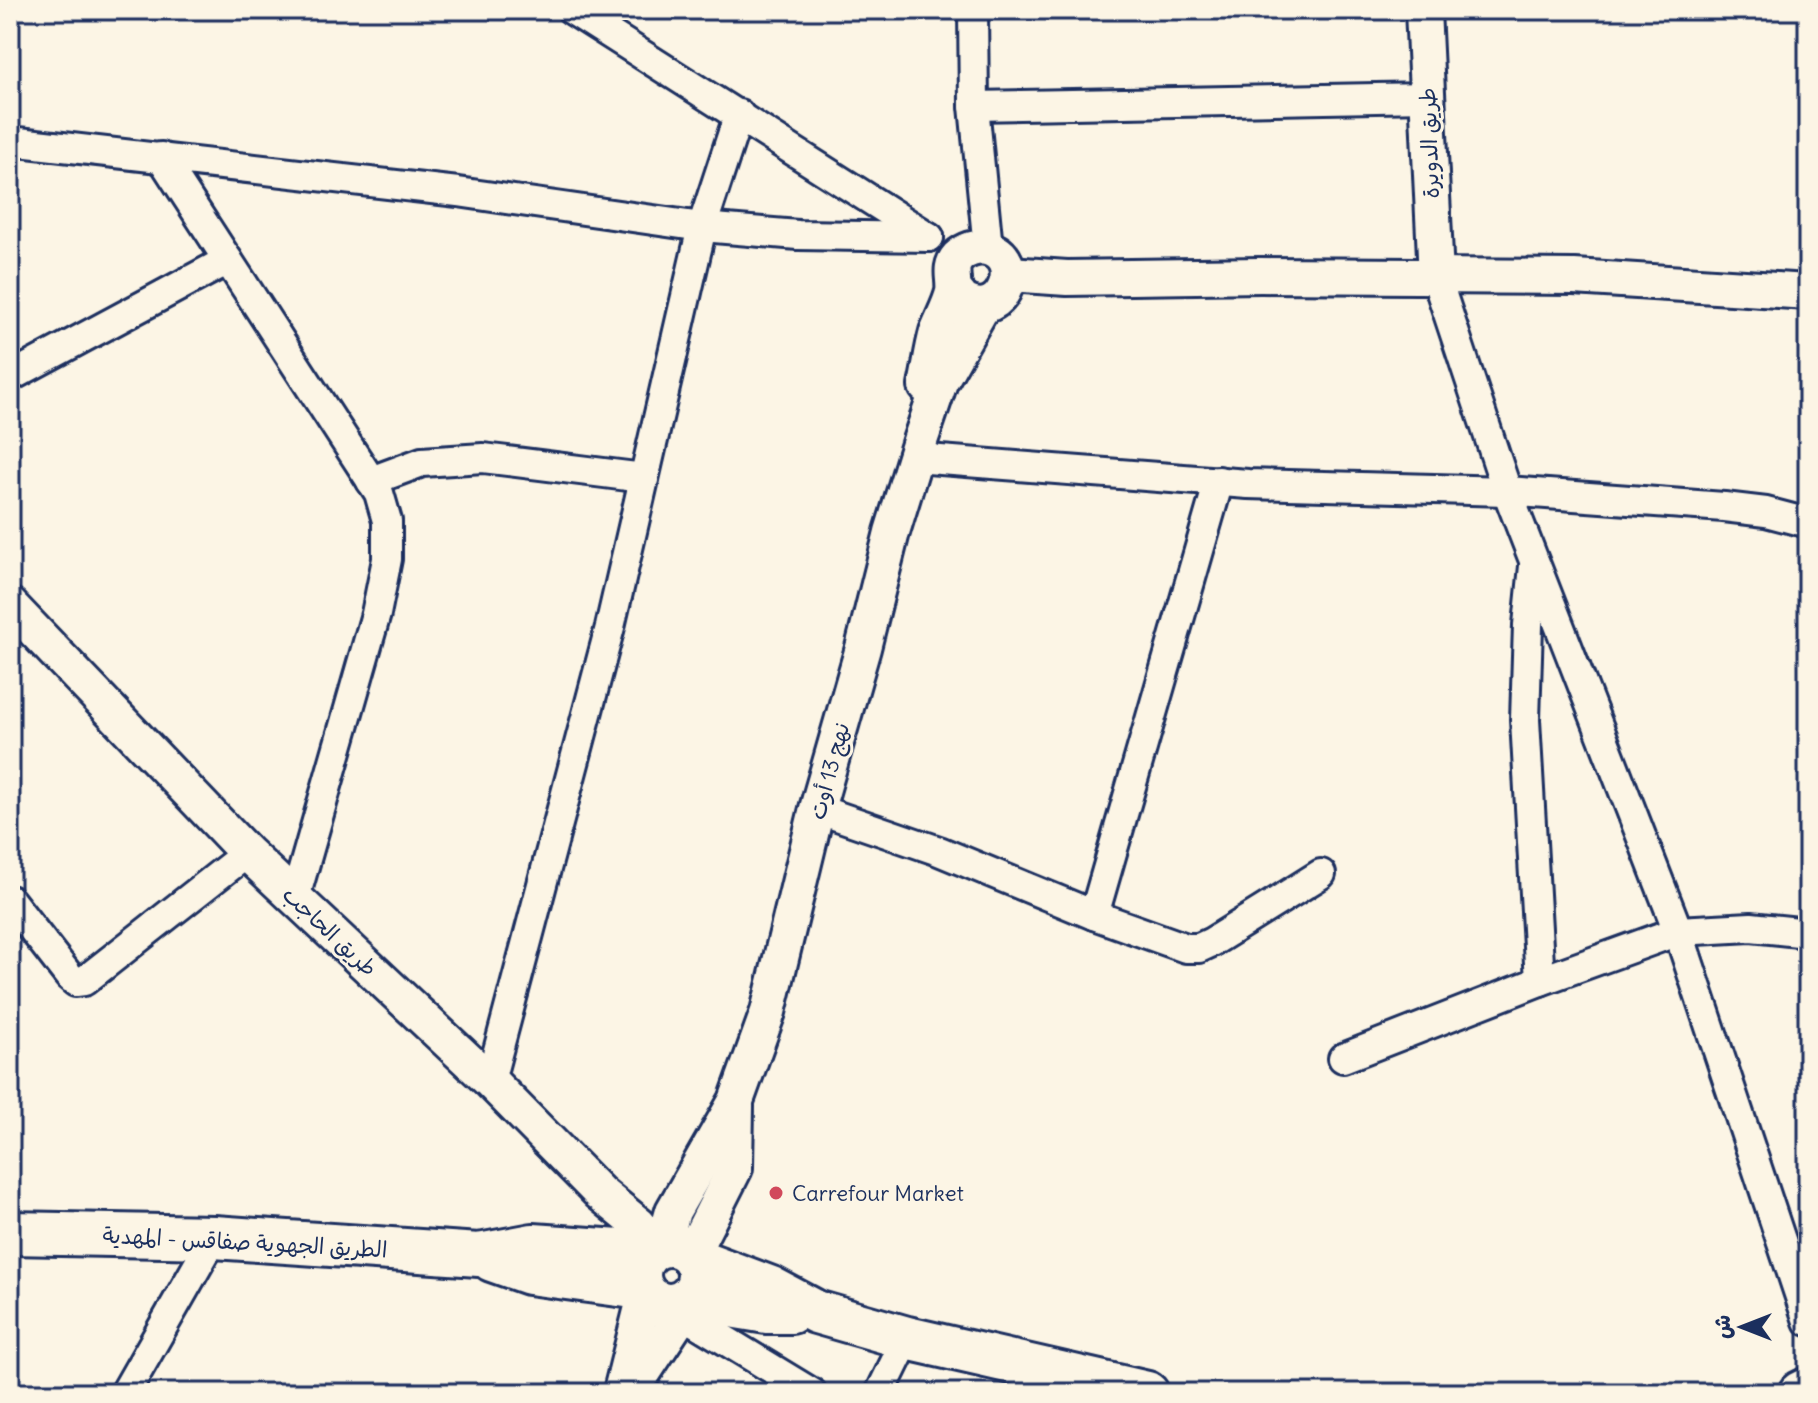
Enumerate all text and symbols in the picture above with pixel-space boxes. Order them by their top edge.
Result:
street label: طريق الدويرة [1413,87,1445,199]
street label: نهج 13 أوت [803,719,857,823]
street label: طريق الحاجب [277,880,383,982]
place label: Carrefour Market [792,1179,964,1207]
marker: Carrefour Market [767,1184,785,1202]
street label: الطريق الجهوية صفاقس - المهدية [102,1221,388,1263]
north arrow [1702,1287,1782,1367]
text: ش [1708,1315,1736,1339]

